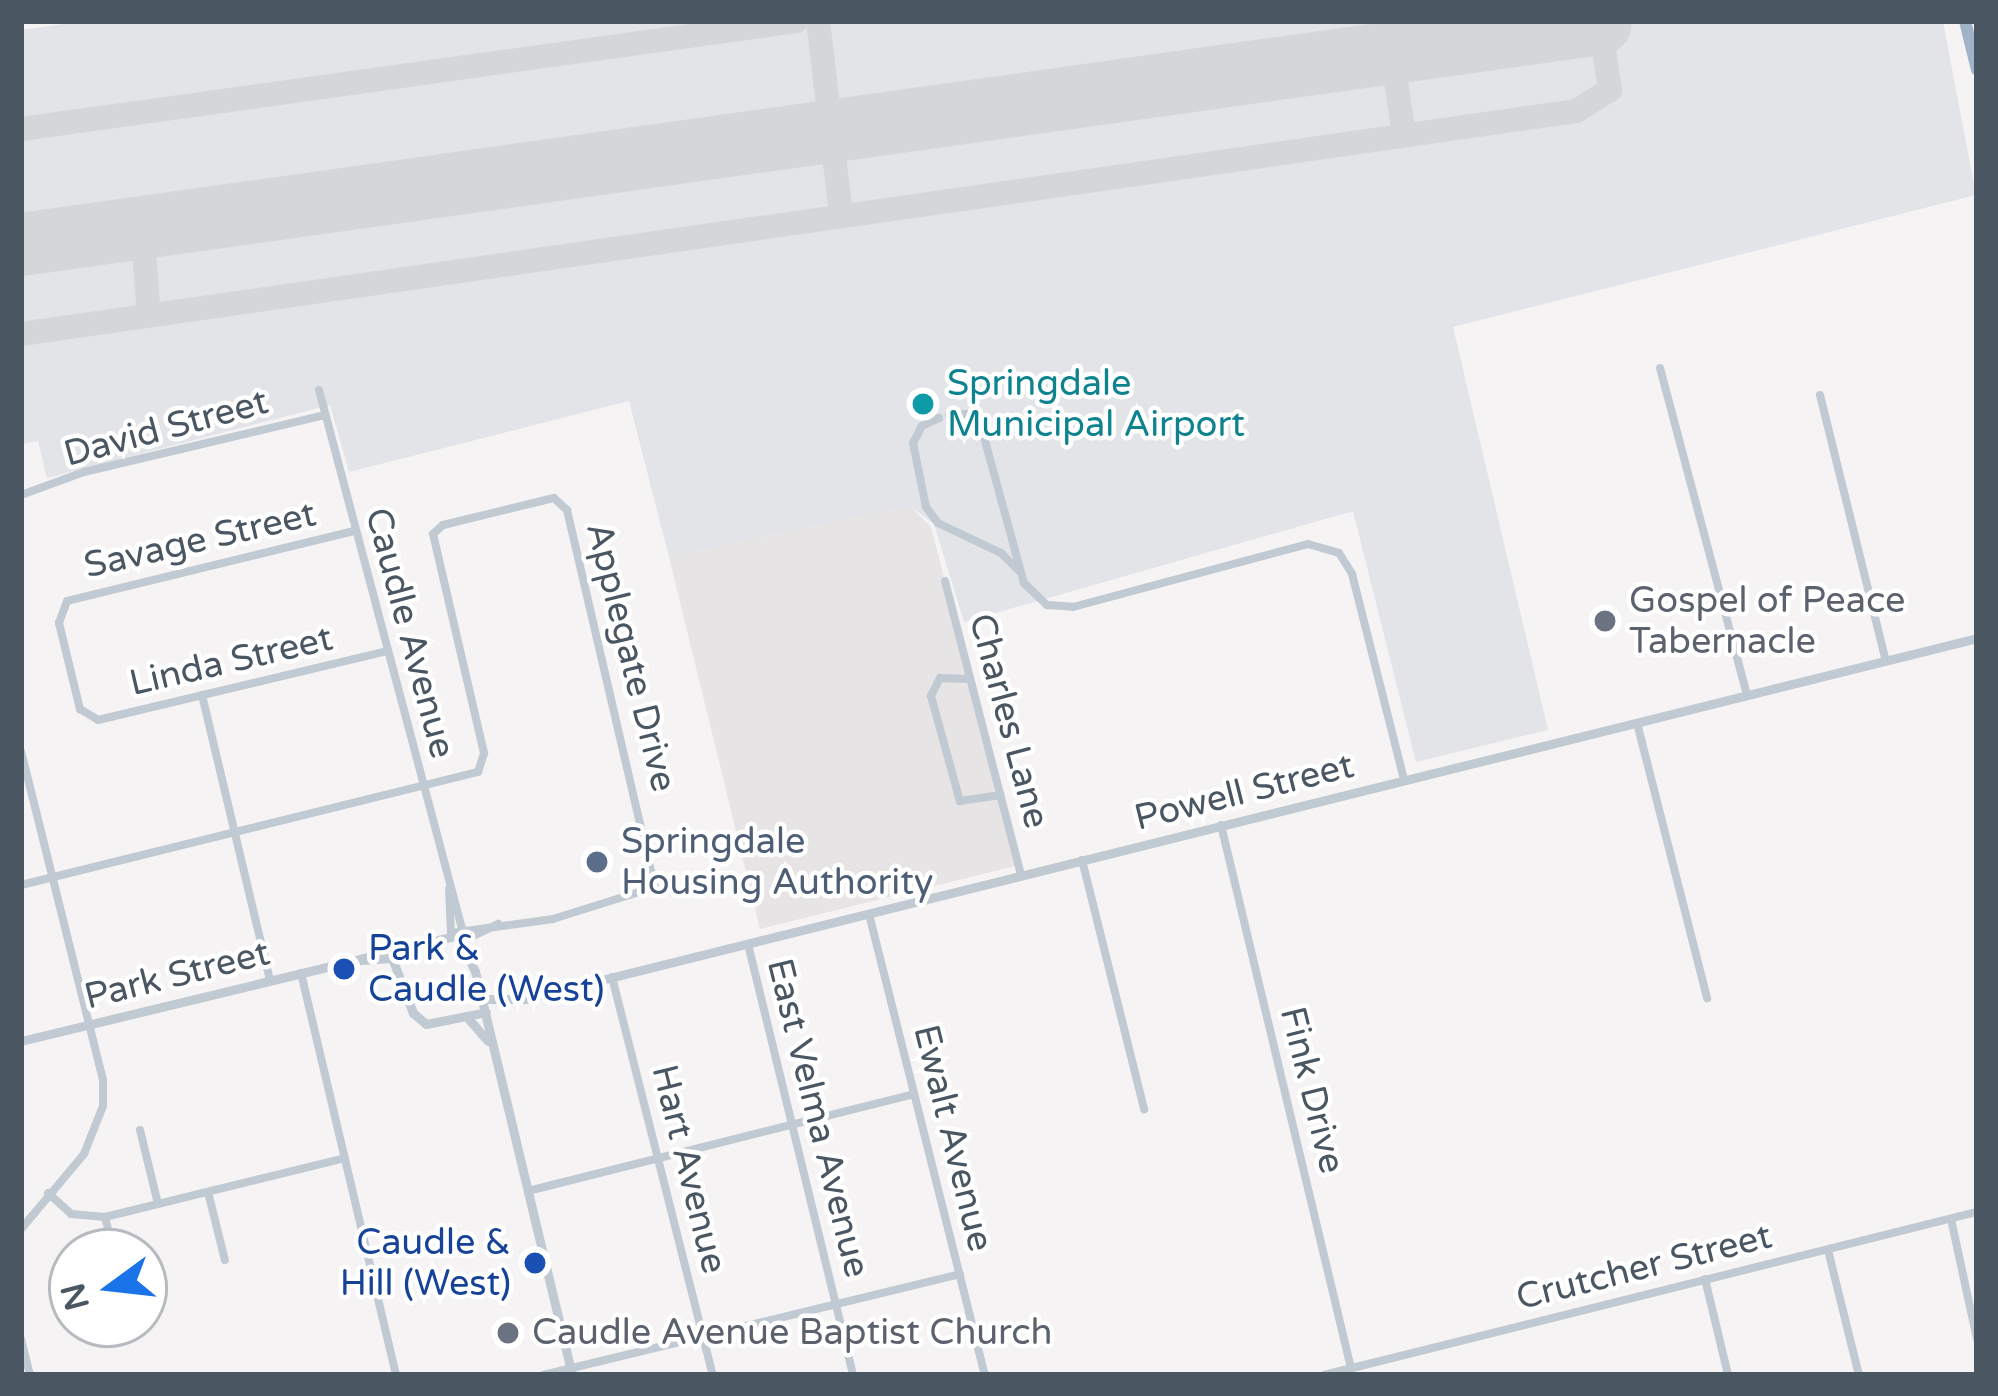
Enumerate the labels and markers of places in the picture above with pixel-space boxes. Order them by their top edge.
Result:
place label: Springdale Municipal Airport [947,361,1245,446]
marker: Springdale Municipal Airport [910,391,936,417]
place label: Gospel of Peace Tabernacle [1629,578,1905,663]
marker: Gospel of Peace Tabernacle [1592,608,1618,634]
place label: Springdale Housing Authority [621,819,933,904]
marker: Springdale Housing Authority [584,849,610,875]
place label: Park & Caudle (West) [368,926,605,1011]
marker: Park & Caudle (West) [331,956,357,982]
place label: Caudle & Hill (West) [340,1220,511,1305]
marker: Caudle & Hill (West) [522,1250,548,1276]
place label: Caudle Avenue Baptist Church [532,1311,1052,1355]
marker: Caudle Avenue Baptist Church [495,1320,521,1346]

